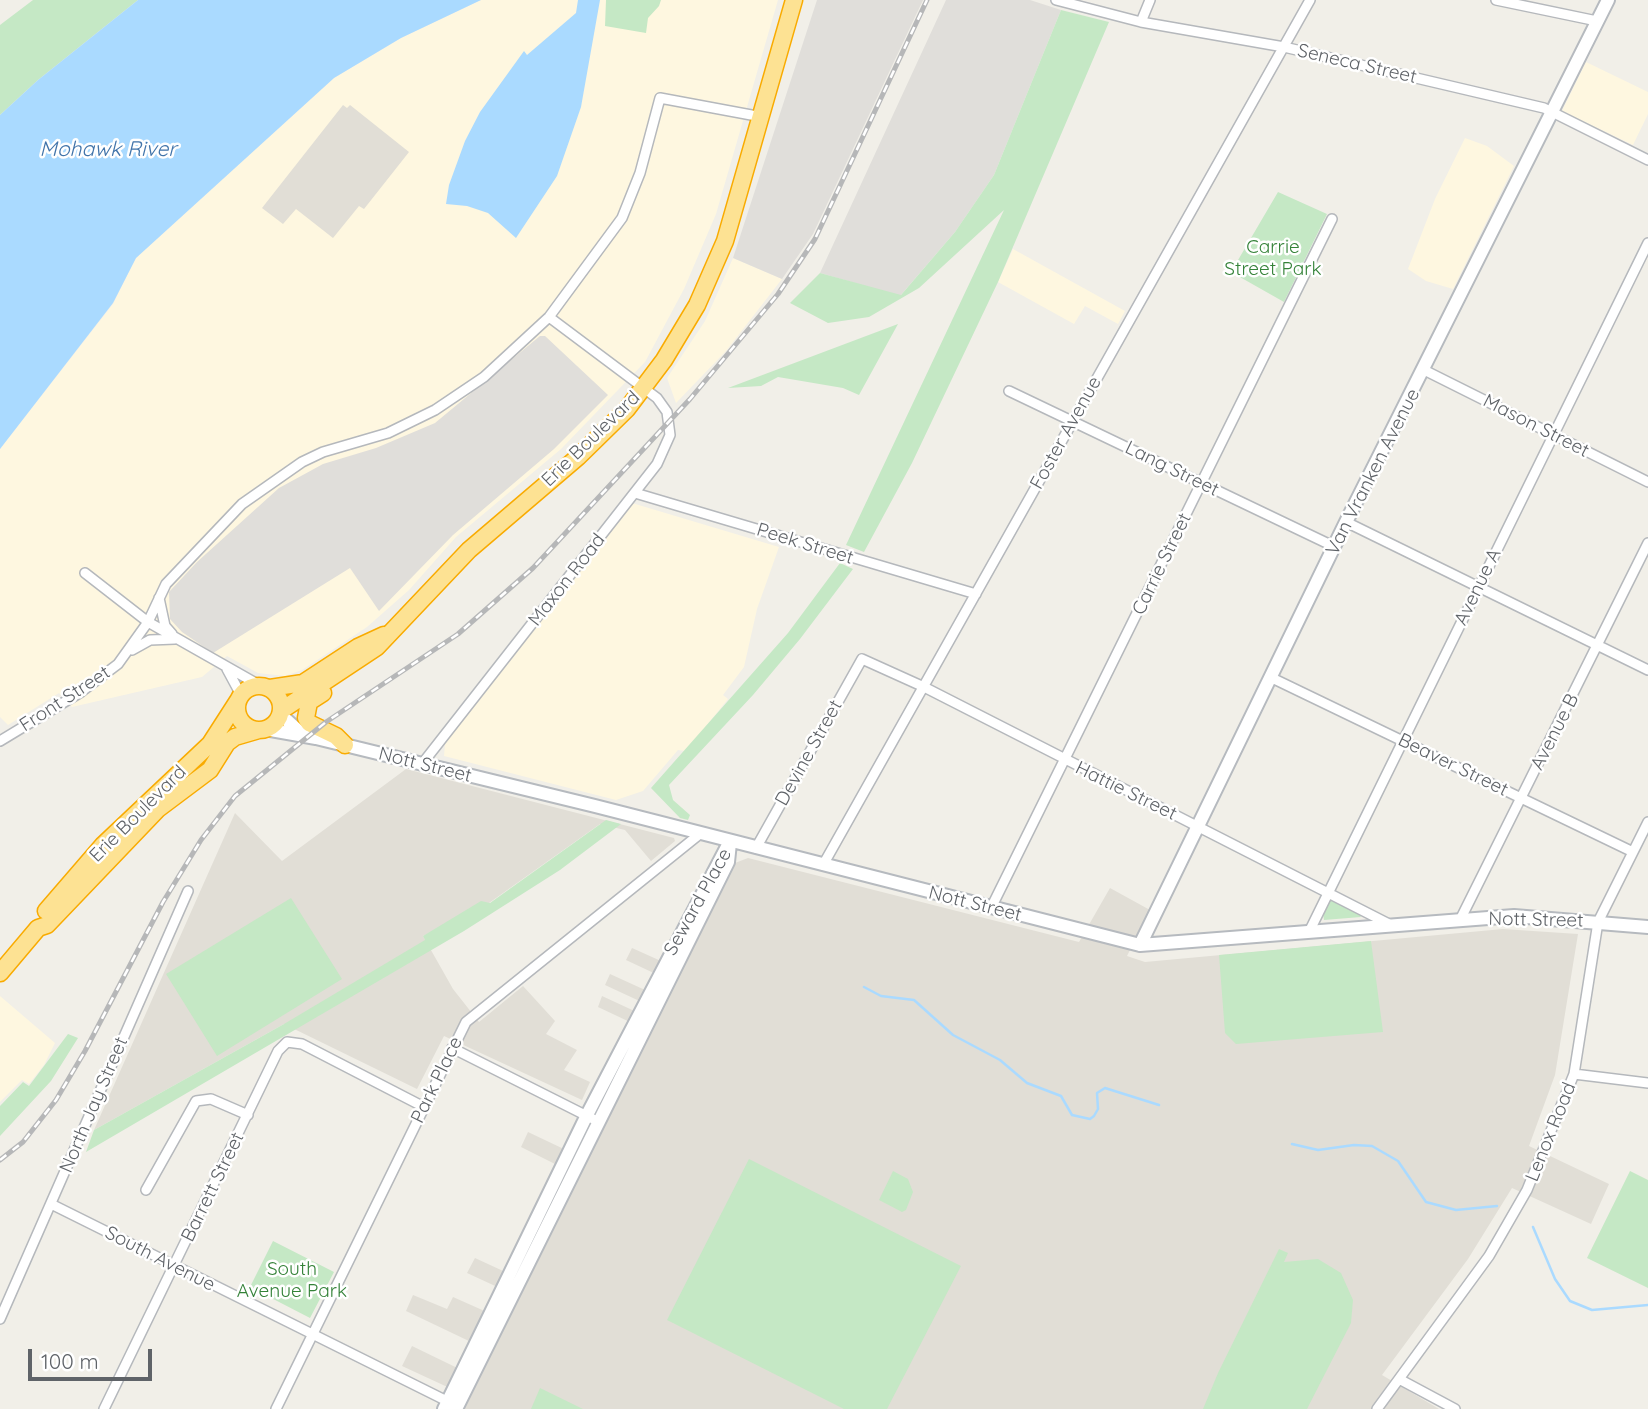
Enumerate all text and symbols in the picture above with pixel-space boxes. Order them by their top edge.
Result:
street label: Seneca Street [1295,39,1419,89]
water label: Mohawk River [40,137,176,163]
park label: Carrie Street Park [1224,236,1322,280]
street label: Foster Avenue [1026,373,1106,493]
street label: Van Vranken Avenue [1321,385,1425,559]
street label: Erie Boulevard [537,387,645,491]
street label: Mason Street [1479,390,1593,462]
street label: Lang Street [1121,436,1223,502]
street label: Carrie Street [1128,509,1196,619]
street label: Peek Street [754,518,856,570]
street label: Maxon Road [524,529,610,631]
street label: Avenue A [1450,545,1506,629]
street label: Front Street [15,661,115,737]
street label: Avenue B [1526,690,1584,774]
street label: Devine Street [771,696,847,810]
street label: Beaver Street [1394,729,1512,801]
street label: Nott Street [376,742,474,788]
street label: Hattie Street [1072,757,1180,825]
street label: Erie Boulevard [85,761,191,867]
street label: Seward Place [659,845,737,959]
street label: Nott Street [926,881,1024,927]
street label: Nott Street [1488,908,1584,932]
street label: Park Place [406,1033,468,1127]
street label: North Jay Street [55,1034,133,1176]
street label: Lenox Road [1521,1079,1581,1185]
street label: Barrett Street [177,1129,249,1245]
street label: South Avenue [101,1222,219,1296]
park label: South Avenue Park [237,1258,347,1302]
scale bar [32,1336,156,1380]
text: 100 m [41,1348,99,1374]

